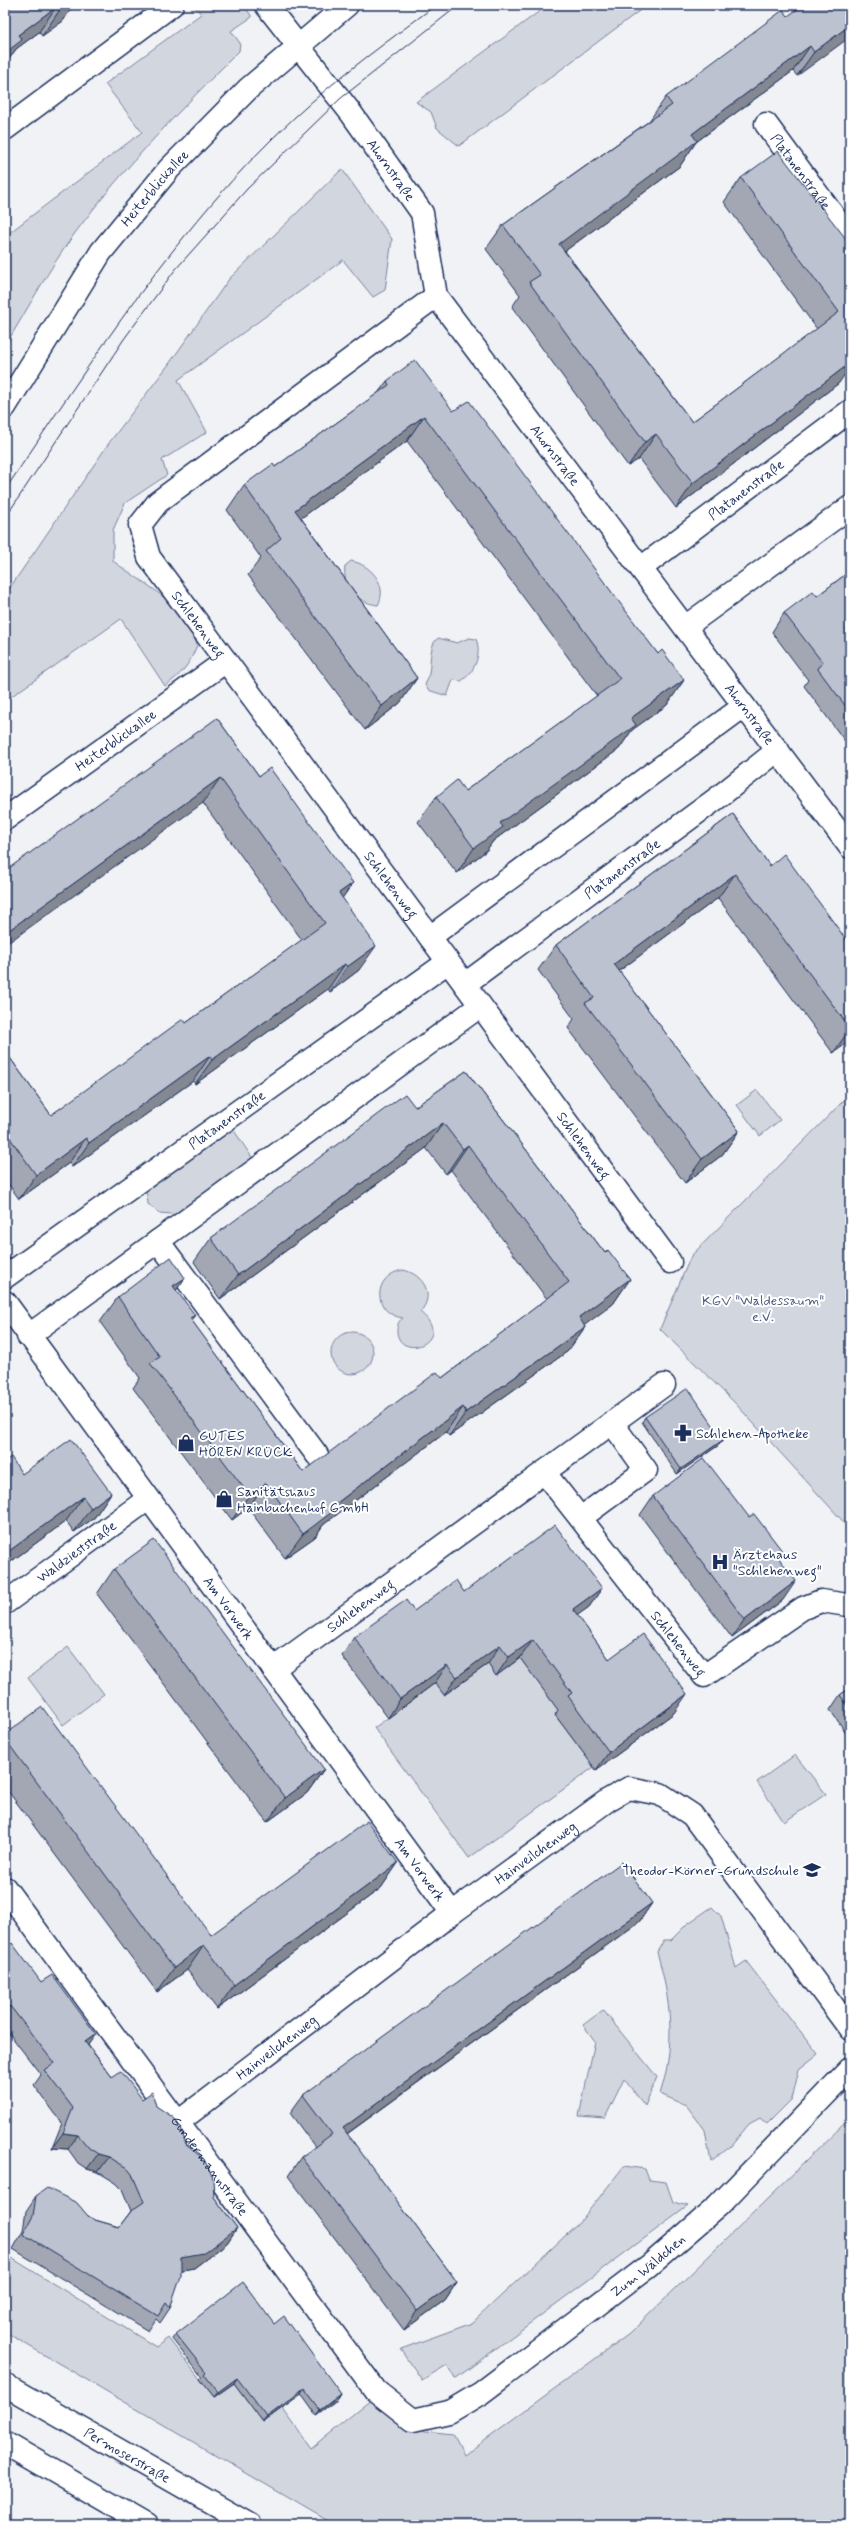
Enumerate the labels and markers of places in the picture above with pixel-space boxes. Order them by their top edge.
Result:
pharmacy icon: Schlehen-Apotheke [673,1423,693,1443]
place label: Schlehen-Apotheke [696,1425,809,1444]
place label: GUTES HÖREN KRÜCK [199,1427,293,1461]
shop icon: GUTES HÖREN KRÜCK [176,1433,196,1453]
place label: Sanitätshaus Hainbuchenhof GmbH [237,1483,369,1517]
shop icon: Sanitätshaus Hainbuchenhof GmbH [214,1489,234,1509]
place label: Ärztehaus "Schlehenweg" [733,1546,822,1582]
hospital icon: Ärztehaus "Schlehenweg" [710,1552,730,1572]
school or university icon: Theodor-Körner-Grundschule [802,1860,822,1880]
place label: Theodor-Körner-Grundschule [622,1862,799,1880]

